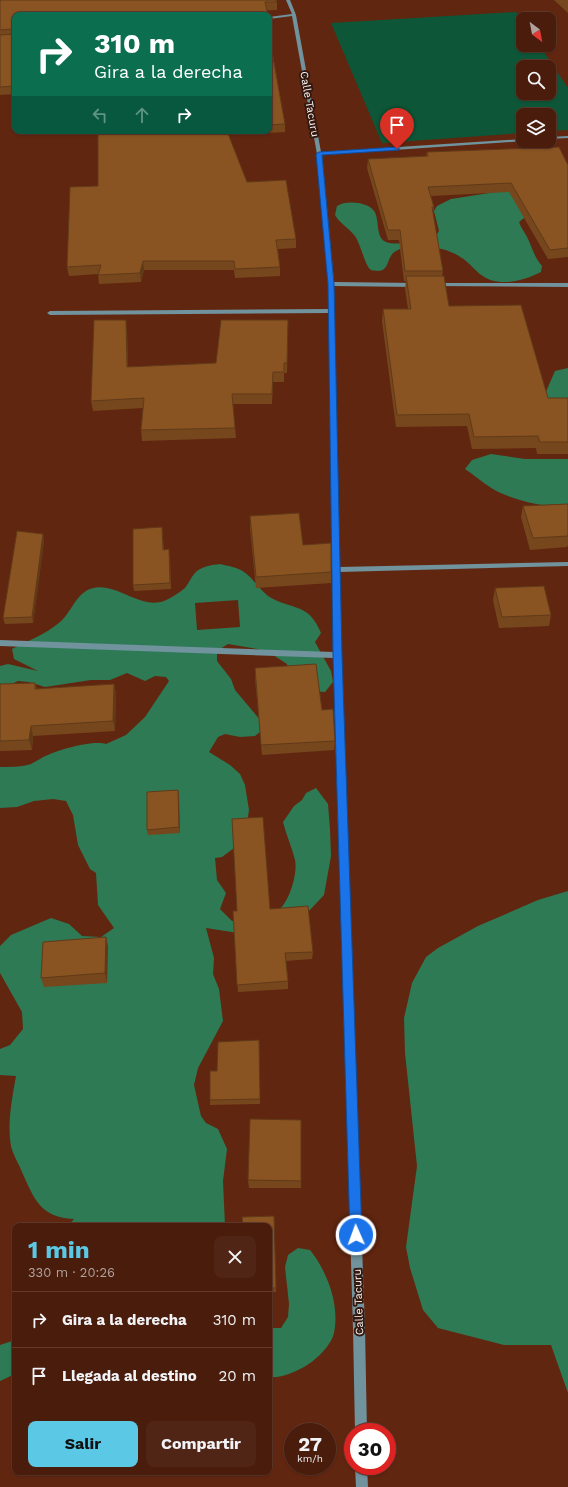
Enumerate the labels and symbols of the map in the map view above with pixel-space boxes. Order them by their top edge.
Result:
north arrow [516,12,556,52]
street label: Calle Tacuru [297,70,322,138]
pin [380,108,414,149]
position arrow [335,1214,377,1256]
street label: Calle Tacuru [351,1269,366,1335]
speed limit sign: 30 [344,1423,396,1475]

